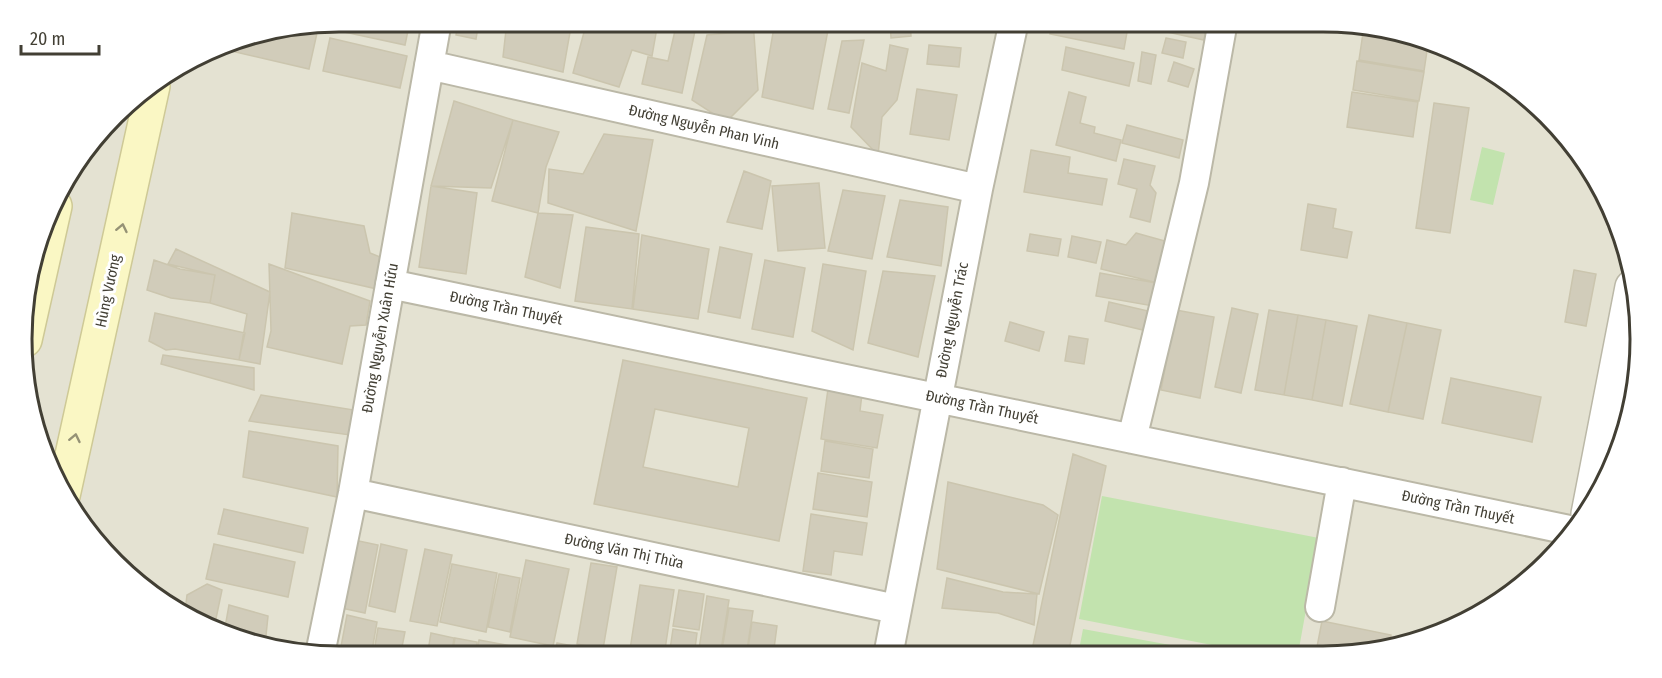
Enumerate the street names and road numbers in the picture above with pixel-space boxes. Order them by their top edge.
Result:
street label: Đường Nguyễn Phan Vinh [627,101,781,153]
street label: Hùng Vương [92,253,124,329]
street label: Đường Nguyễn Trác [932,260,972,380]
street label: Đường Nguyễn Xuân Hữu [358,262,402,414]
street label: Đường Trần Thuyết [448,287,564,329]
street label: Đường Trần Thuyết [924,386,1040,428]
street label: Đường Trần Thuyết [1400,486,1516,528]
street label: Đường Văn Thị Thừa [563,530,685,572]

